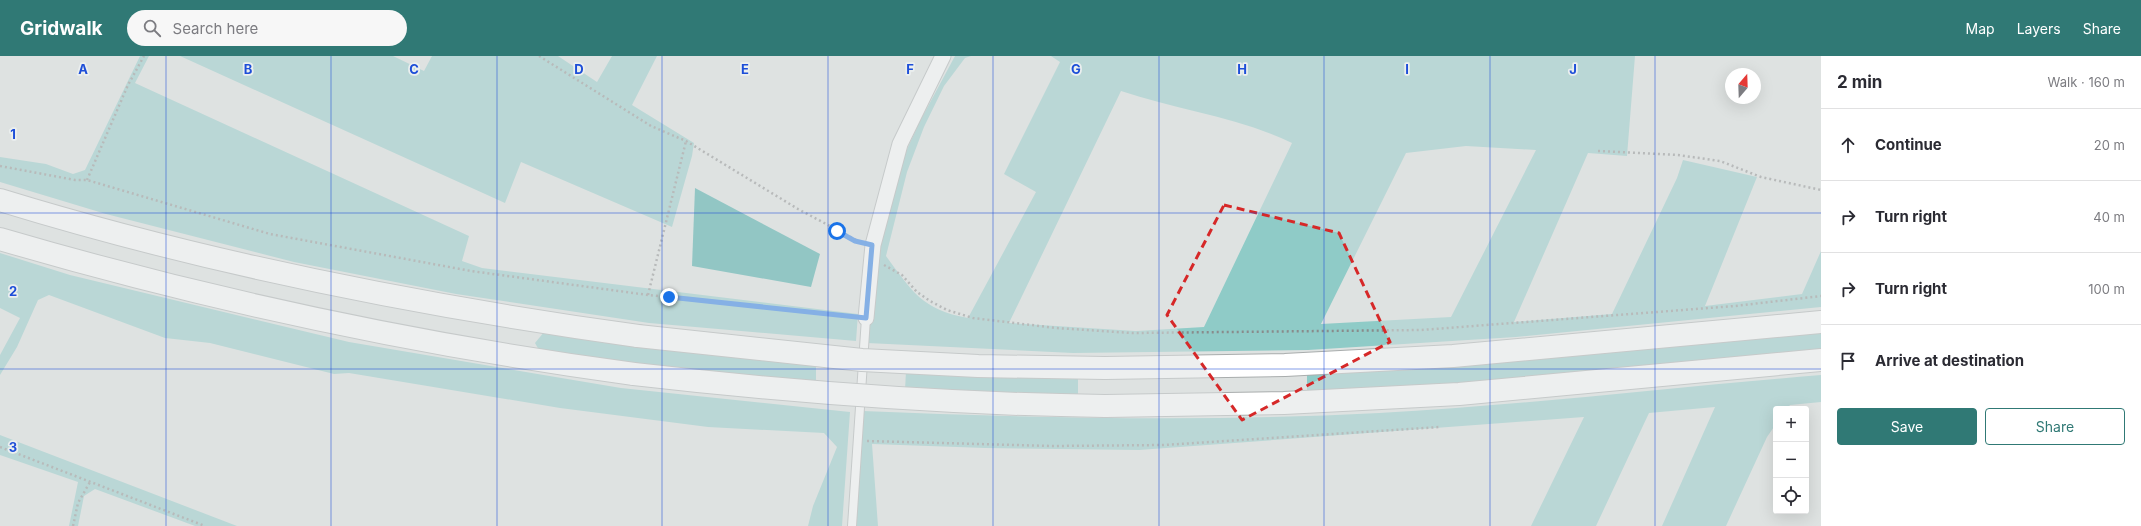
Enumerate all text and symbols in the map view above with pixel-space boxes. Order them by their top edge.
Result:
search box [127,10,407,46]
text: Gridwalk [20,17,103,40]
icon: search [141,17,163,39]
text: Search here [173,19,258,38]
text: Map [1966,20,1995,37]
text: Layers [2017,20,2061,37]
text: Share [2083,20,2121,37]
text: A [78,61,88,77]
text: B [244,61,253,77]
text: C [409,61,419,77]
text: D [574,61,584,77]
text: E [741,61,749,77]
text: F [906,61,914,77]
text: G [1071,61,1081,77]
text: H [1237,61,1247,77]
text: I [1405,61,1409,77]
text: J [1569,61,1577,77]
north arrow [1725,68,1761,104]
text: 2 min [1837,72,1882,92]
text: Walk · 160 m [2048,74,2125,90]
text: 1 [10,126,16,142]
icon: ahead [1837,134,1859,156]
text: Continue [1875,135,1942,154]
text: 20 m [2094,137,2125,153]
icon: right [1837,206,1859,228]
text: Turn right [1875,207,1947,226]
text: 40 m [2093,209,2125,225]
route start [828,222,846,240]
icon: right [1837,278,1859,300]
text: Turn right [1875,279,1947,298]
text: 100 m [2088,281,2125,297]
text: 2 [9,283,17,299]
route end [660,288,678,306]
icon: arrive [1837,350,1859,372]
text: Arrive at destination [1875,351,2024,370]
map controls [1773,406,1809,514]
button: + [1773,406,1809,442]
button: Save [1837,408,1977,445]
button: Share [1985,408,2125,445]
text: 3 [9,439,17,455]
button: − [1773,442,1809,478]
button: locate [1773,478,1809,514]

